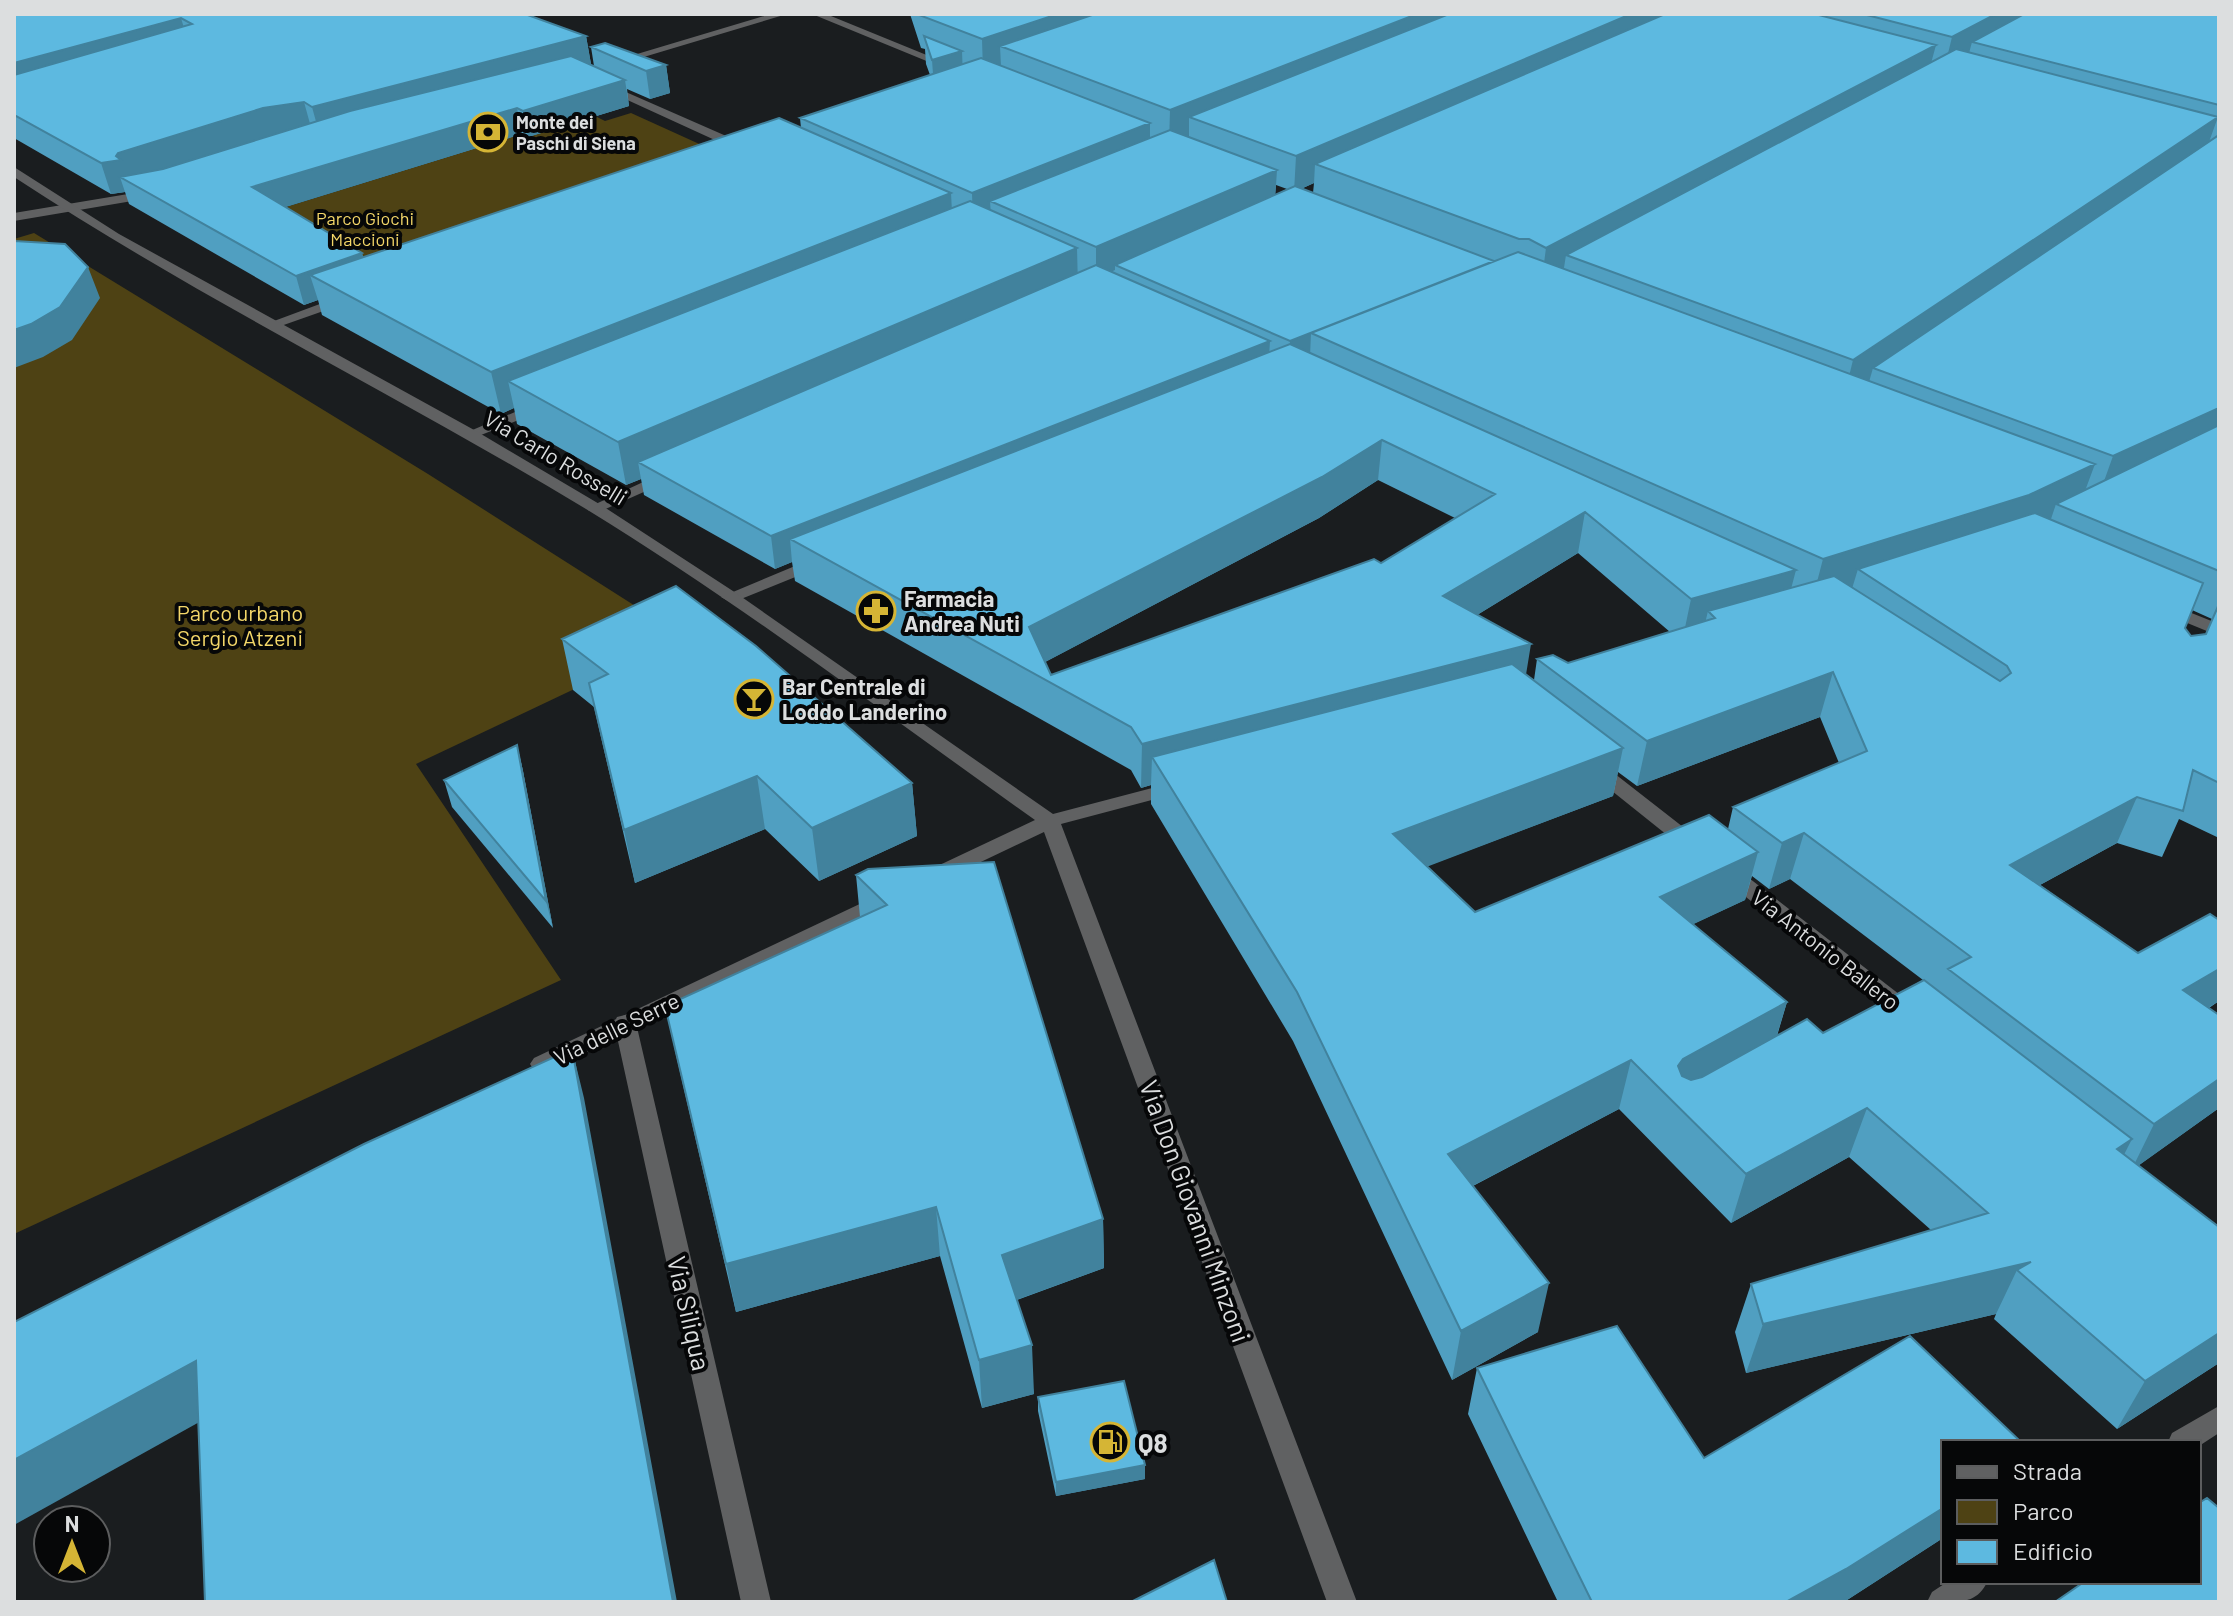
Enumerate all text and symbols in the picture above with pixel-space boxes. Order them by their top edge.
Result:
bank icon: Monte dei Paschi di Siena [467,111,509,153]
place label: Monte dei Paschi di Siena [516,111,636,154]
park label: Parco Giochi Maccioni [316,207,414,250]
street label: Via Carlo Rosselli [480,404,632,510]
place label: Farmacia Andrea Nuti [904,585,1020,636]
pharmacy icon: Farmacia Andrea Nuti [855,590,897,632]
park label: Parco urbano Sergio Atzeni [177,599,303,650]
place label: Bar Centrale di Loddo Landerino [782,673,947,724]
bar icon: Bar Centrale di Loddo Landerino [733,678,775,720]
street label: Via Antonio Ballero [1747,883,1905,1015]
street label: Via delle Serre [549,986,683,1070]
street label: Via Don Giovanni Minzoni [1134,1076,1258,1346]
street label: Via Siliqua [662,1253,718,1373]
fuel station icon: Q8 [1089,1421,1131,1463]
place label: Q8 [1138,1427,1167,1458]
legend [1941,1440,2201,1584]
text: Strada [2013,1456,2082,1485]
text: Parco [2013,1496,2074,1525]
north arrow [32,1504,112,1584]
text: N [65,1510,79,1536]
text: Edificio [2013,1536,2093,1565]

